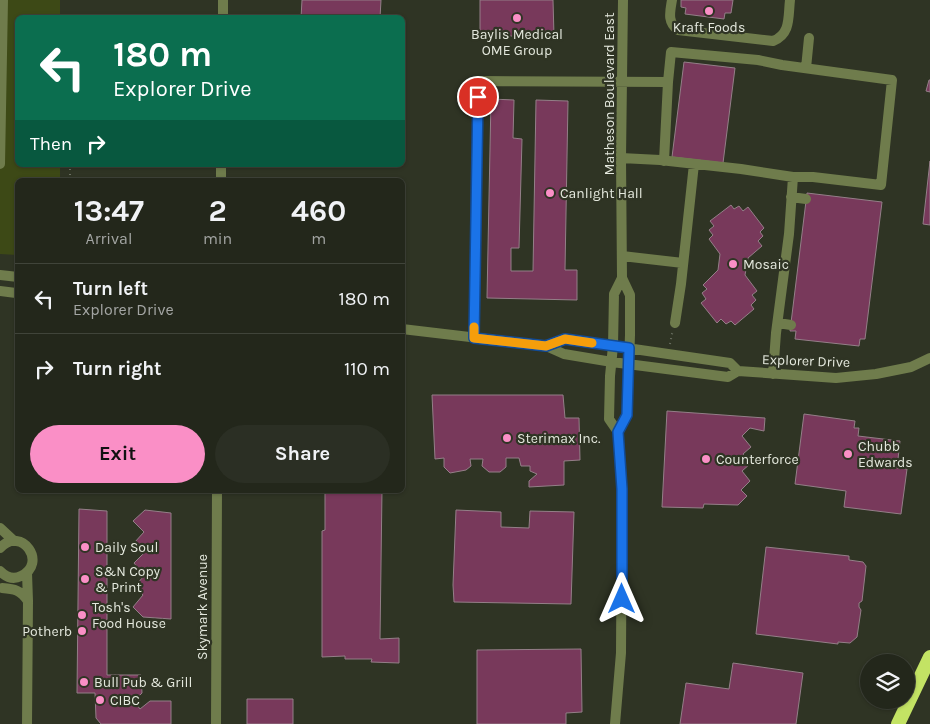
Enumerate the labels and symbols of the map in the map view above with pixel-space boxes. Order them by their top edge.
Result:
marker: Kraft Foods [703,5,715,17]
marker: Baylis Medical OME Group [511,12,523,24]
street label: Matheson Boulevard East [601,13,618,175]
place label: Kraft Foods [673,19,745,36]
place label: Baylis Medical OME Group [471,26,563,59]
pin [457,76,499,118]
place label: Canlight Hall [560,185,643,202]
marker: Canlight Hall [544,187,556,199]
place label: Mosaic [743,256,789,273]
marker: Mosaic [727,258,739,270]
street label: Explorer Drive [762,351,850,371]
place label: Sterimax Inc. [517,430,601,447]
marker: Sterimax Inc. [501,432,513,444]
place label: Chubb Edwards [858,438,913,471]
marker: Chubb Edwards [842,448,854,460]
place label: Counterforce [716,451,799,468]
marker: Counterforce [700,453,712,465]
place label: Daily Soul [95,539,158,556]
marker: Daily Soul [79,541,91,553]
street label: Skymark Avenue [194,554,211,660]
place label: S&N Copy & Print [95,563,161,596]
position arrow [595,572,647,624]
marker: S&N Copy & Print [79,573,91,585]
place label: Tosh's Food House [92,599,166,632]
marker: Tosh's Food House [76,609,88,621]
place label: Potherb [22,623,72,640]
marker: Potherb [76,625,88,637]
place label: Bull Pub & Grill [94,674,192,691]
marker: Bull Pub & Grill [78,676,90,688]
place label: CIBC [110,692,140,709]
marker: CIBC [94,694,106,706]

